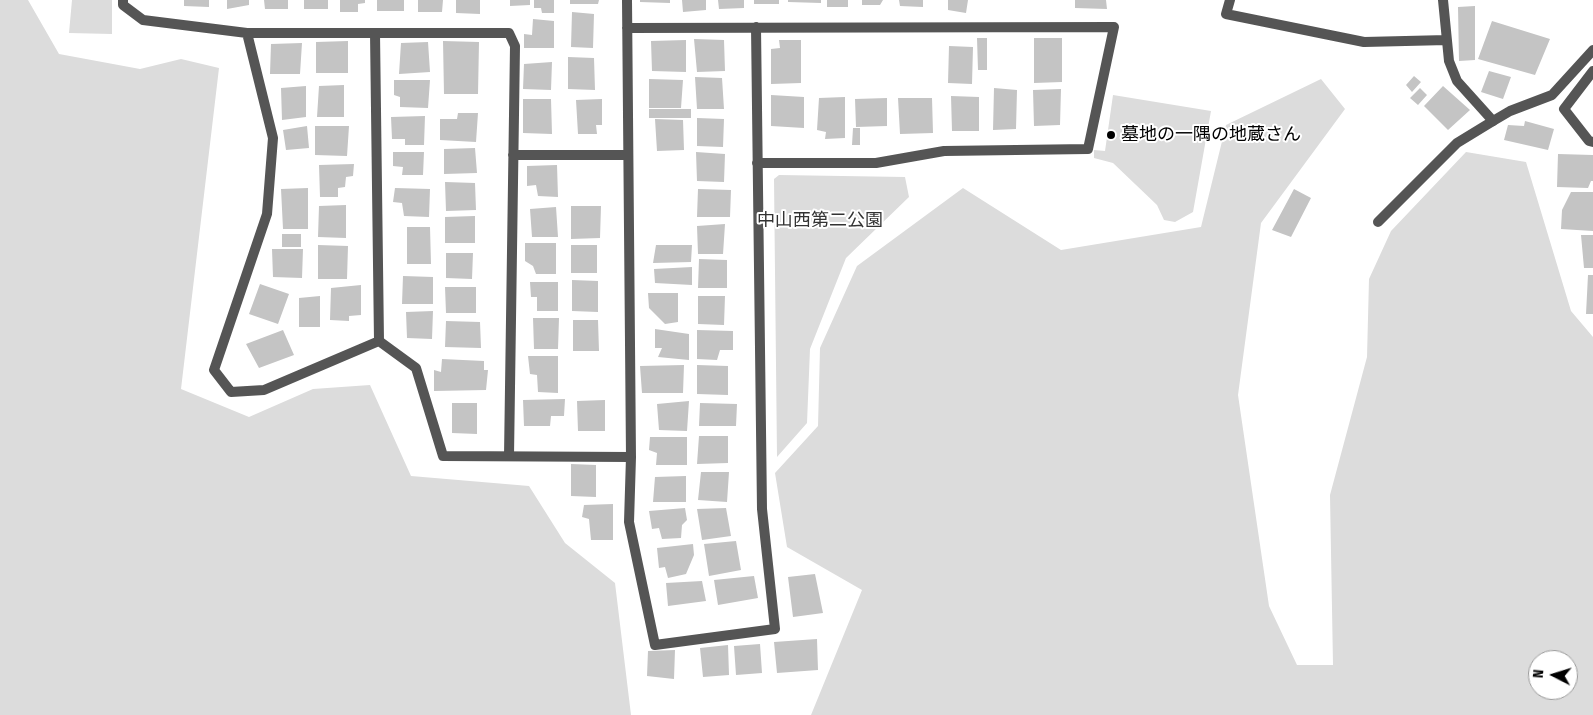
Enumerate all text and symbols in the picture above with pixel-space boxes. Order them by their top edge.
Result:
place label: 墓地の一隅の地蔵さん [1121,124,1301,146]
marker: 墓地の一隅の地蔵さん [1105,129,1117,141]
park label: 中山西第二公園 [757,210,883,232]
north arrow [1528,650,1578,700]
text: N [1530,669,1547,679]

